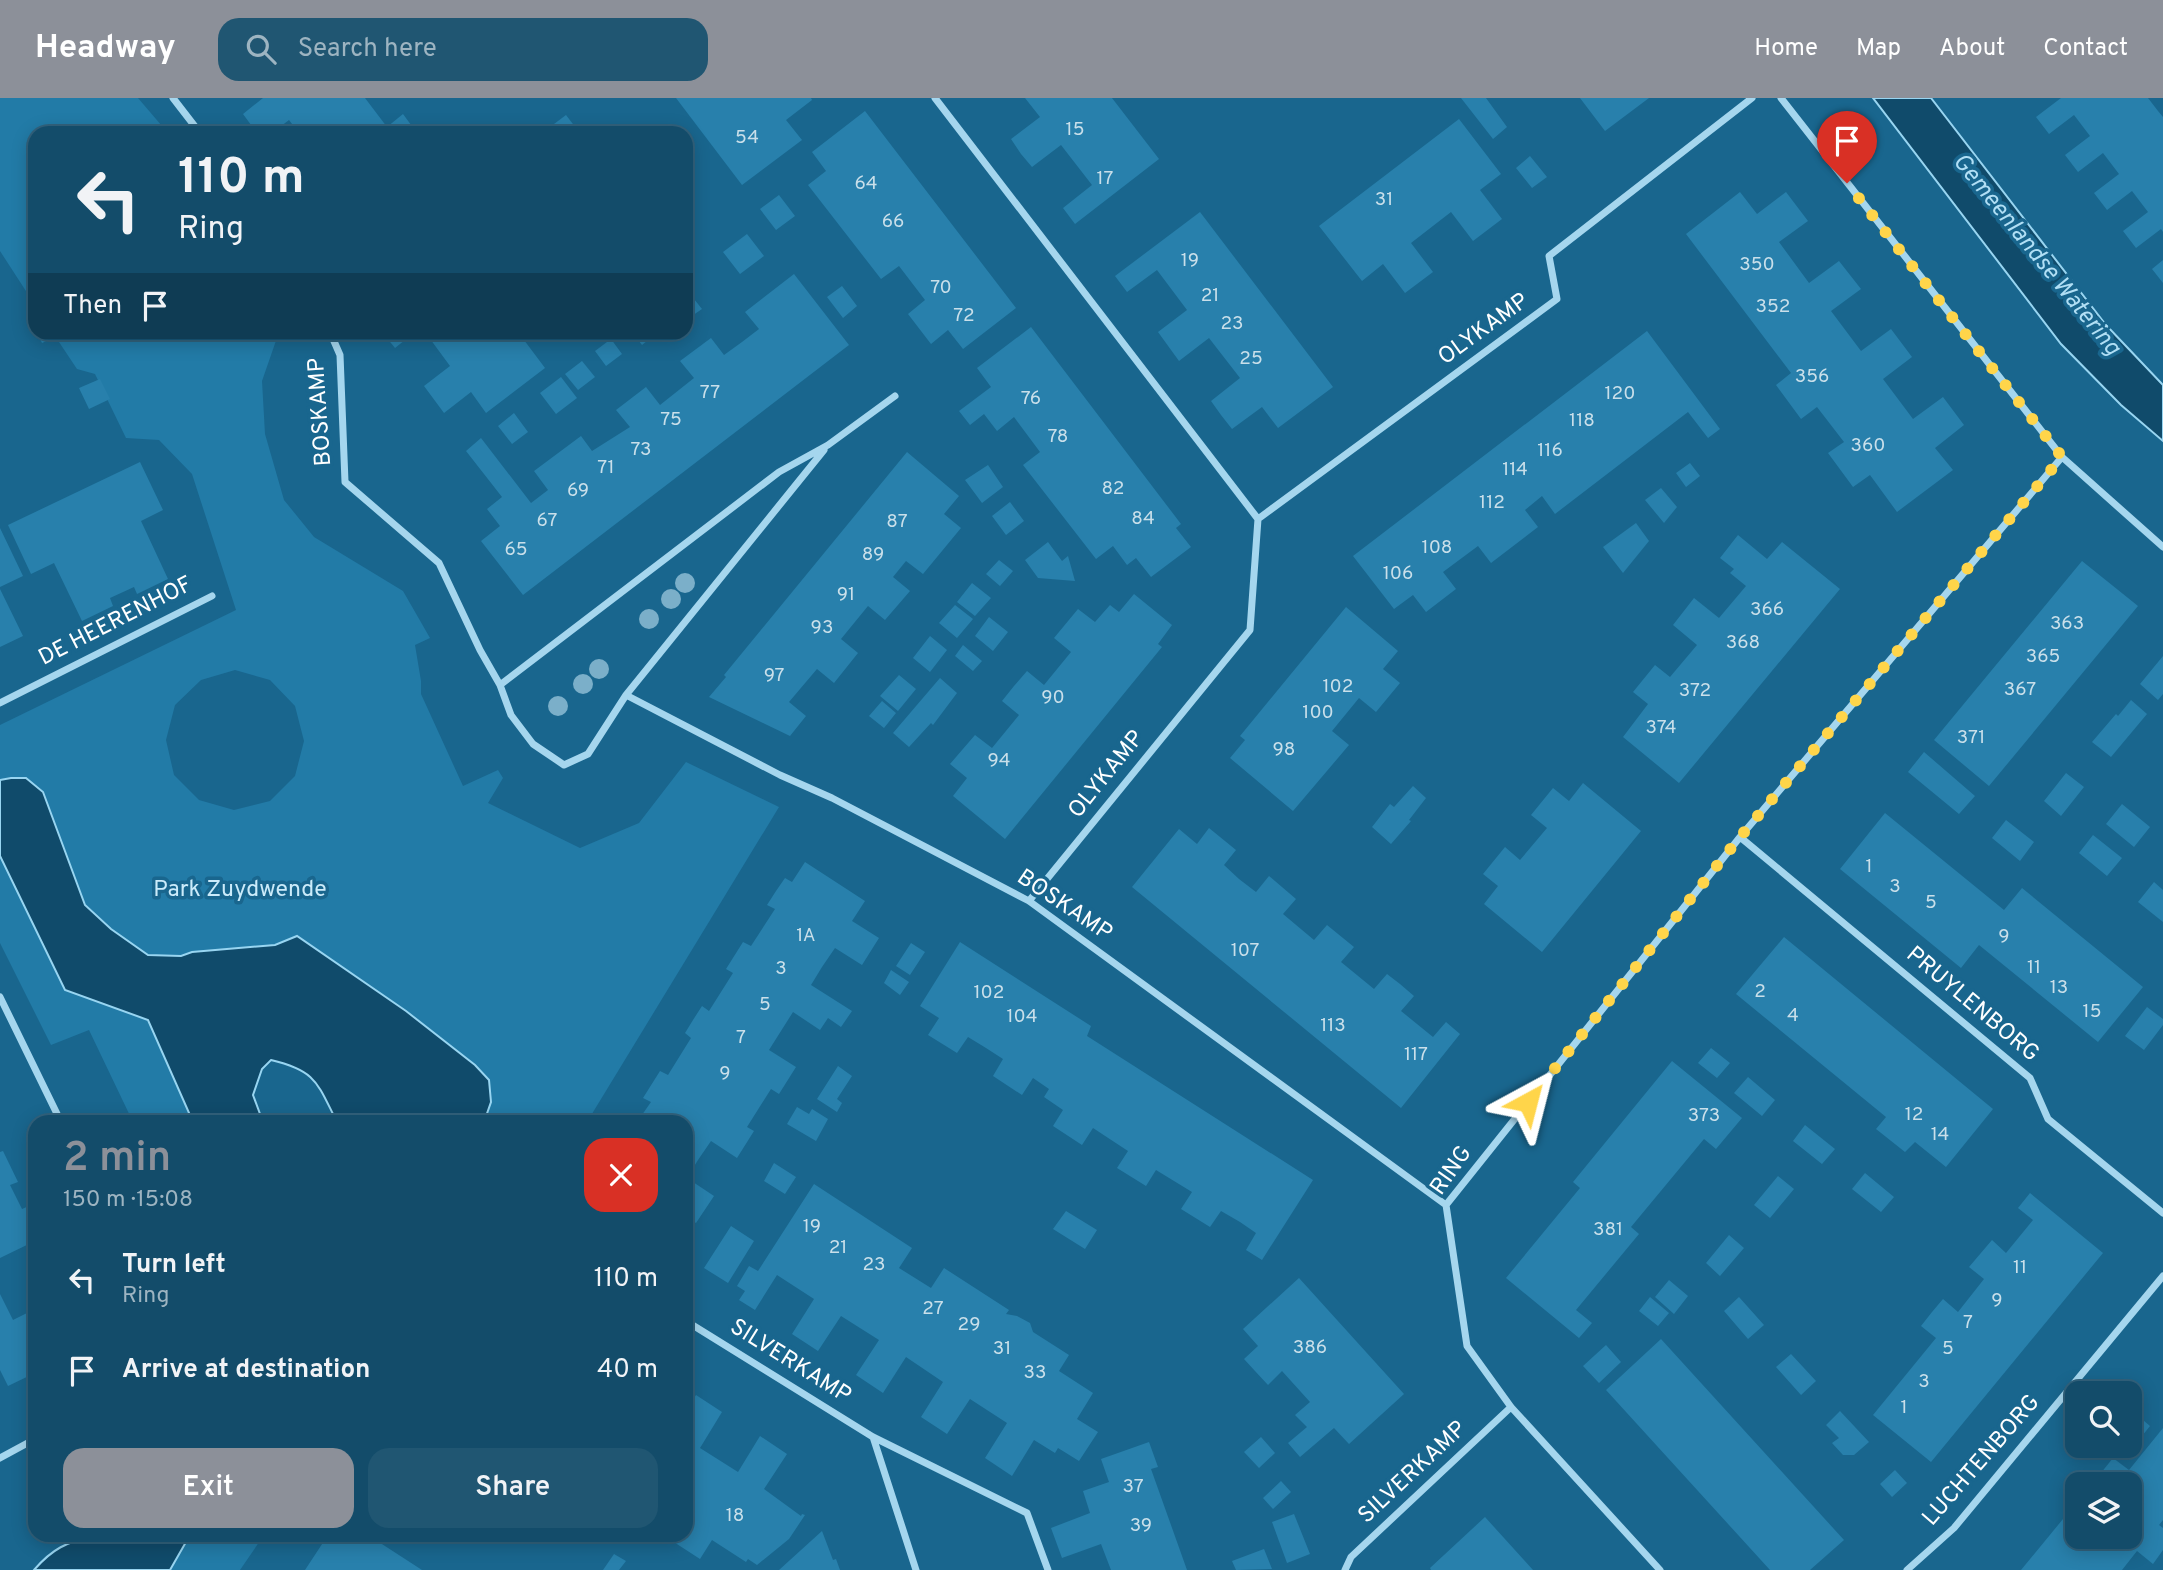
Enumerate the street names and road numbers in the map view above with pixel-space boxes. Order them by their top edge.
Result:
street label: OLYKAMP [1433,287,1535,373]
street label: BOSKAMP [303,357,339,467]
street label: DE HEERENHOF [34,571,198,673]
street label: OLYKAMP [1063,725,1151,825]
street label: BOSKAMP [1011,864,1117,948]
street label: PRUYLENBORG [1899,941,2045,1069]
street label: RING [1425,1141,1479,1201]
street label: SILVERKAMP [724,1313,856,1411]
street label: LUCHTENBORG [1917,1389,2047,1533]
street label: SILVERKAMP [1353,1415,1473,1531]

